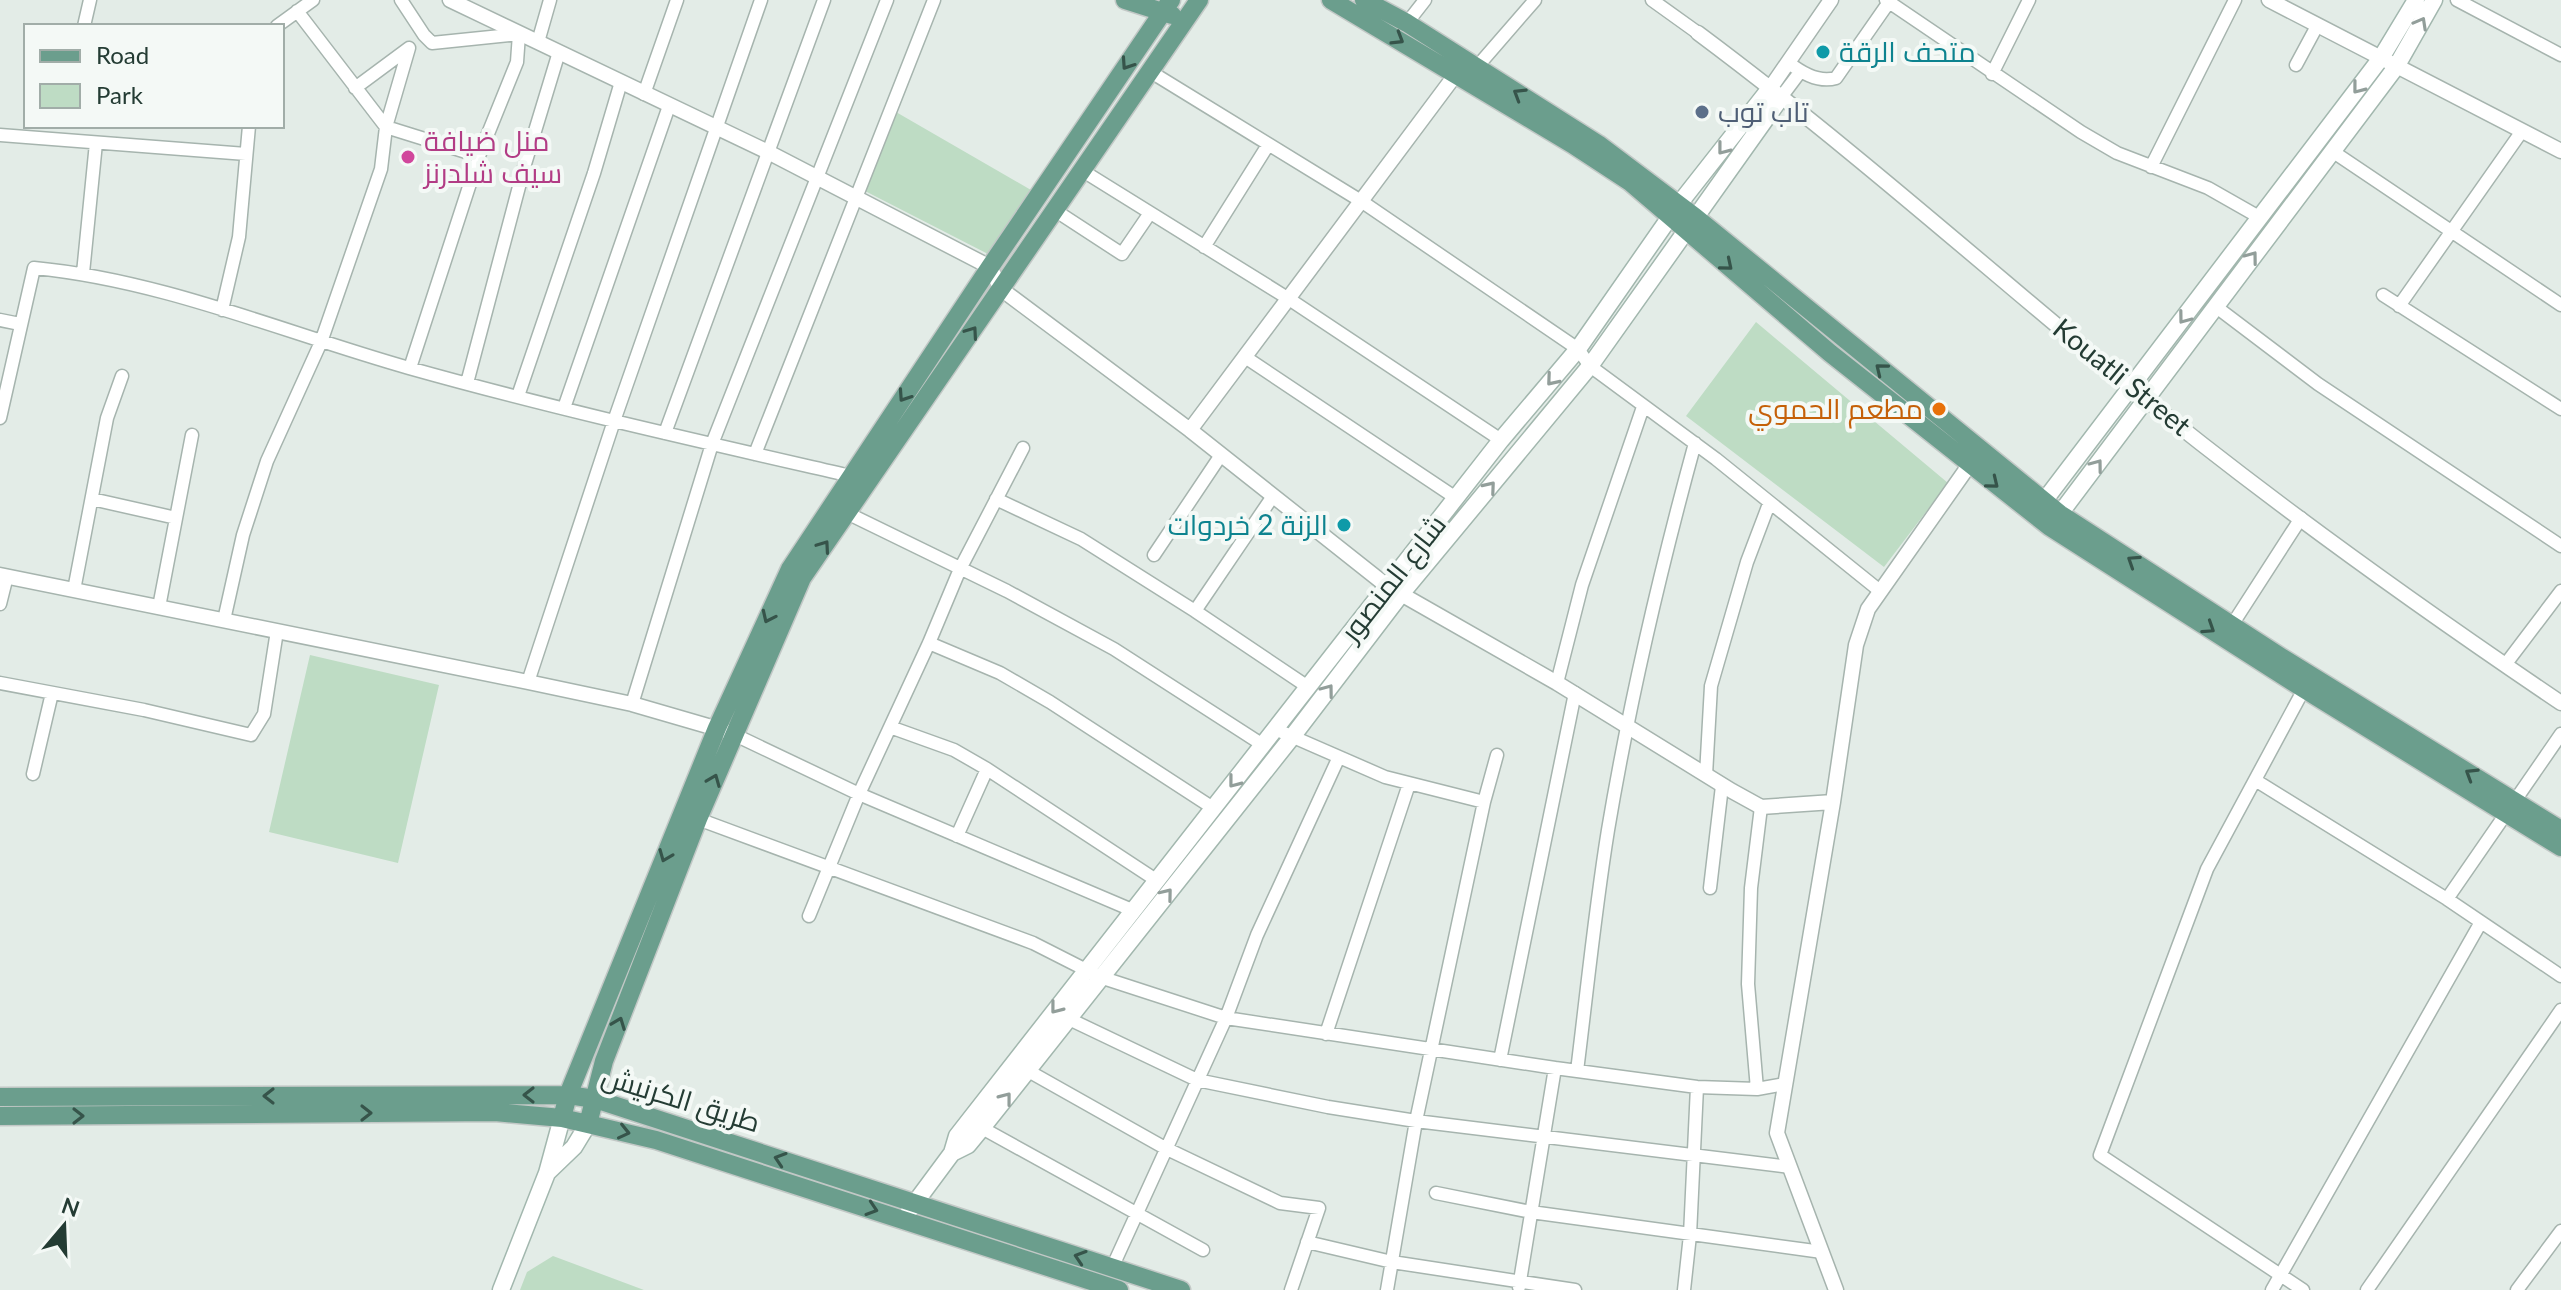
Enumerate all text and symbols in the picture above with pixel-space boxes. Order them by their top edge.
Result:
one-way arrow [2411,18,2427,32]
legend [24,24,284,128]
one-way arrow [1389,30,1404,45]
place label: متحف الرقة [1839,34,1976,68]
text: Road [96,40,149,69]
marker: متحف الرقة [1814,43,1832,61]
one-way arrow [1122,56,1137,70]
text: Park [96,80,144,109]
one-way arrow [2353,80,2367,94]
one-way arrow [1513,89,1527,104]
place label: تاب توب [1718,94,1809,128]
marker: تاب توب [1693,103,1711,121]
place label: منل ضيافة سيف شلدرنز [422,123,562,189]
one-way arrow [1718,140,1732,155]
marker: منل ضيافة سيف شلدرنز [399,148,417,166]
one-way arrow [2243,251,2257,265]
one-way arrow [1718,255,1732,270]
one-way arrow [2179,309,2193,324]
street label: Kouatli Street [2047,310,2198,442]
one-way arrow [962,326,977,340]
one-way arrow [1875,365,1890,379]
one-way arrow [1547,371,1562,385]
one-way arrow [899,387,914,402]
place label: مطعم الحموي [1748,391,1923,431]
marker: مطعم الحموي [1930,400,1948,418]
one-way arrow [2087,459,2101,473]
one-way arrow [1984,473,1999,488]
one-way arrow [1480,481,1495,496]
place label: الزنة 2 خردوات [1168,507,1328,541]
street label: شارع المنصور [1331,507,1455,651]
marker: الزنة 2 خردوات [1335,516,1353,534]
one-way arrow [814,540,829,554]
one-way arrow [2127,555,2141,570]
one-way arrow [762,609,778,623]
one-way arrow [2200,619,2214,634]
one-way arrow [1319,684,1333,699]
one-way arrow [2465,768,2480,784]
one-way arrow [1229,773,1244,787]
one-way arrow [704,774,720,789]
one-way arrow [658,848,675,862]
one-way arrow [1157,888,1171,903]
one-way arrow [1051,999,1066,1013]
one-way arrow [609,1017,626,1031]
street label: طريق الكرنيش [598,1058,765,1139]
one-way arrow [522,1086,535,1104]
one-way arrow [262,1087,275,1105]
one-way arrow [996,1092,1010,1107]
one-way arrow [360,1105,373,1122]
one-way arrow [72,1107,85,1125]
one-way arrow [617,1123,631,1140]
one-way arrow [773,1152,787,1168]
north arrow [24,1186,104,1266]
text: N [58,1191,83,1222]
one-way arrow [865,1200,879,1216]
one-way arrow [1074,1251,1088,1267]

